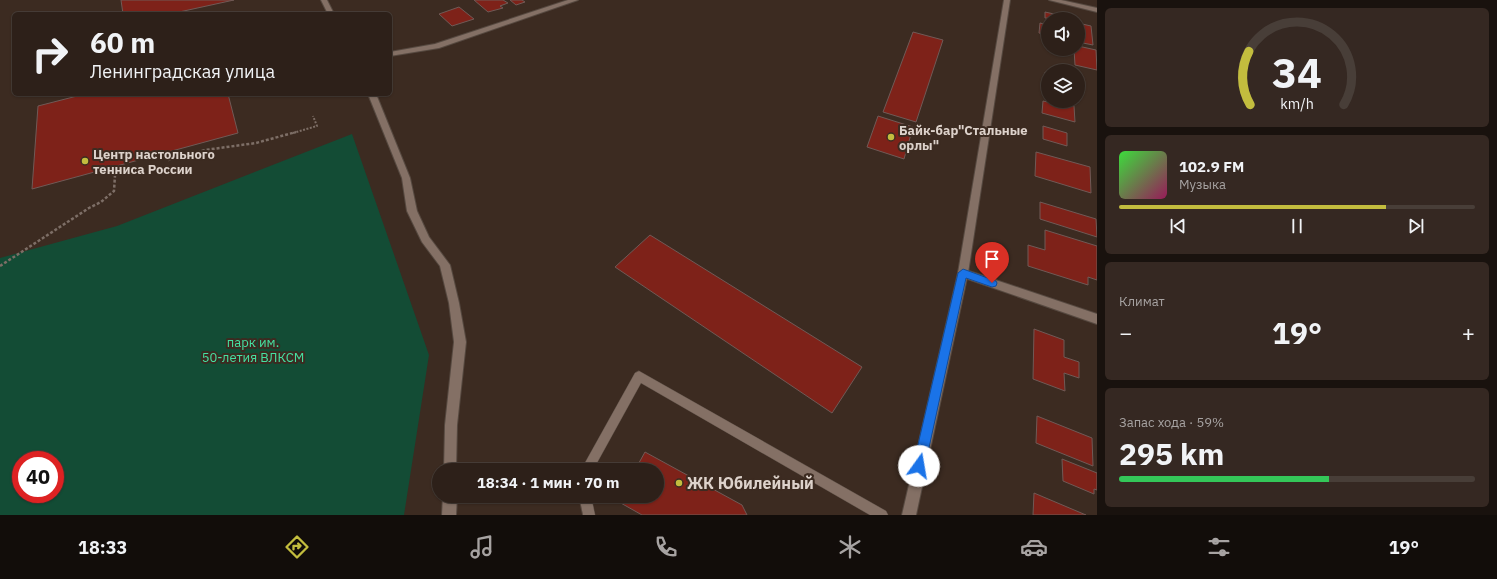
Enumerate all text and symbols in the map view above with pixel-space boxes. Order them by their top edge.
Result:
map controls [1041,12,1085,108]
button: sound [1041,12,1085,56]
text: 60 m [90,24,155,61]
icon: right [24,28,76,80]
text: 34 [1272,45,1322,99]
text: Ленинградская улица [90,60,275,83]
button: layers [1041,64,1085,108]
text: km/h [1280,94,1314,113]
place label: Байк-бар"Стальные орлы" [899,122,1028,154]
marker: Байк-бар"Стальные орлы" [886,132,896,142]
place label: Центр настольного тенниса России [93,146,215,178]
marker: Центр настольного тенниса России [80,156,90,166]
text: 102.9 FM [1179,157,1244,176]
text: Музыка [1179,176,1226,193]
icon: previous [1167,215,1189,237]
icon: pause [1286,215,1308,237]
icon: next [1405,215,1427,237]
pin [975,242,1009,283]
icon: arrive [981,248,1003,270]
text: Климат [1119,293,1165,310]
text: 19° [1272,313,1322,352]
text: − [1119,318,1132,347]
text: + [1462,318,1475,347]
park label: парк им. 50-летия ВЛКСМ [202,334,304,366]
text: Запас хода · 59% [1119,414,1224,431]
text: 295 km [1119,434,1224,473]
position arrow [898,445,940,487]
speed limit sign: 40 [12,451,64,503]
text: 18:34 · 1 мин · 70 m [477,473,619,492]
place label: ЖК Юбилейный [687,473,814,493]
marker: ЖК Юбилейный [674,478,684,488]
icon: directions [283,533,311,561]
icon: music [468,533,496,561]
icon: phone [652,533,680,561]
icon: climate [836,533,864,561]
icon: car [1020,533,1048,561]
icon: filters [1205,533,1233,561]
text: 18:33 [78,536,127,559]
text: 19° [1389,536,1419,559]

